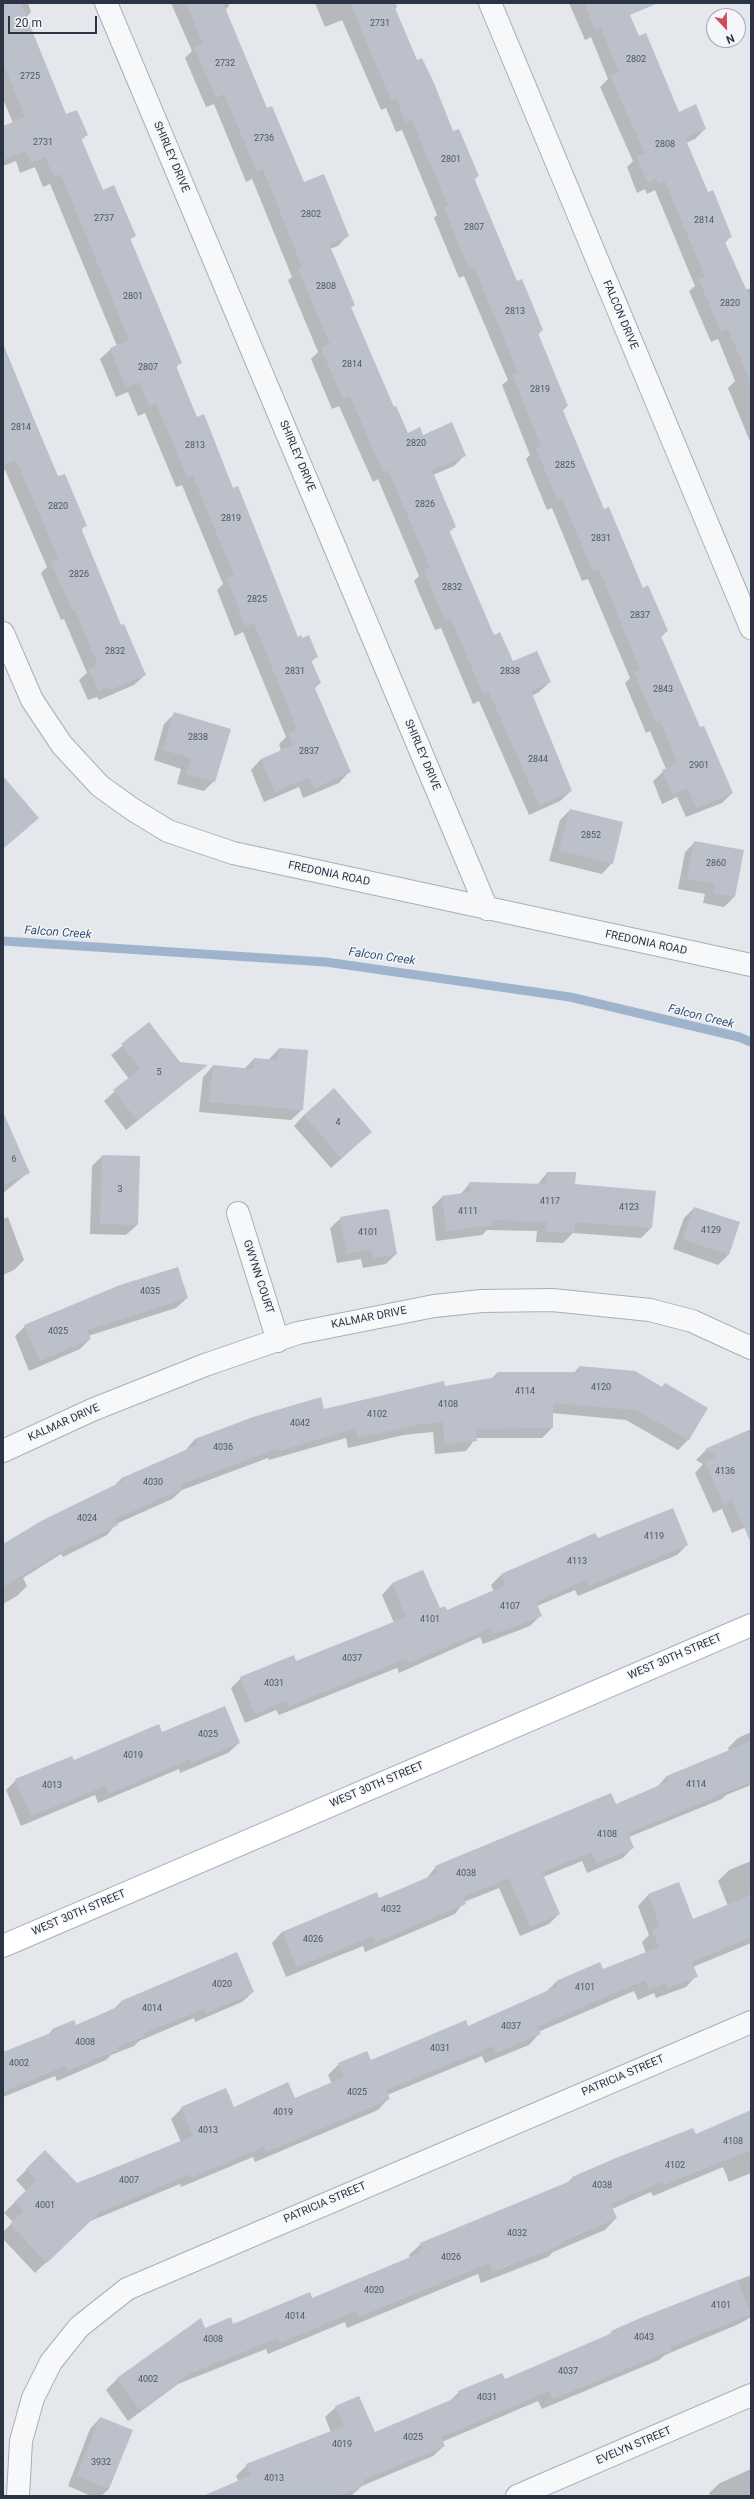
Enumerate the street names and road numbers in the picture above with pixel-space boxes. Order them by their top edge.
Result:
street label: SHIRLEY DRIVE [150,119,192,195]
street label: FALCON DRIVE [600,279,640,351]
street label: SHIRLEY DRIVE [276,418,318,494]
street label: SHIRLEY DRIVE [401,717,443,793]
street label: FREDONIA ROAD [287,859,371,889]
street label: FREDONIA ROAD [604,928,688,958]
street label: GWYNN COURT [240,1238,276,1316]
street label: KALMAR DRIVE [330,1304,408,1332]
street label: KALMAR DRIVE [26,1401,102,1445]
street label: WEST 30TH STREET [626,1631,724,1683]
street label: WEST 30TH STREET [328,1759,426,1811]
street label: WEST 30TH STREET [30,1887,128,1939]
street label: PATRICIA STREET [580,2053,666,2099]
street label: PATRICIA STREET [282,2180,368,2226]
street label: EVELYN STREET [594,2424,674,2468]

